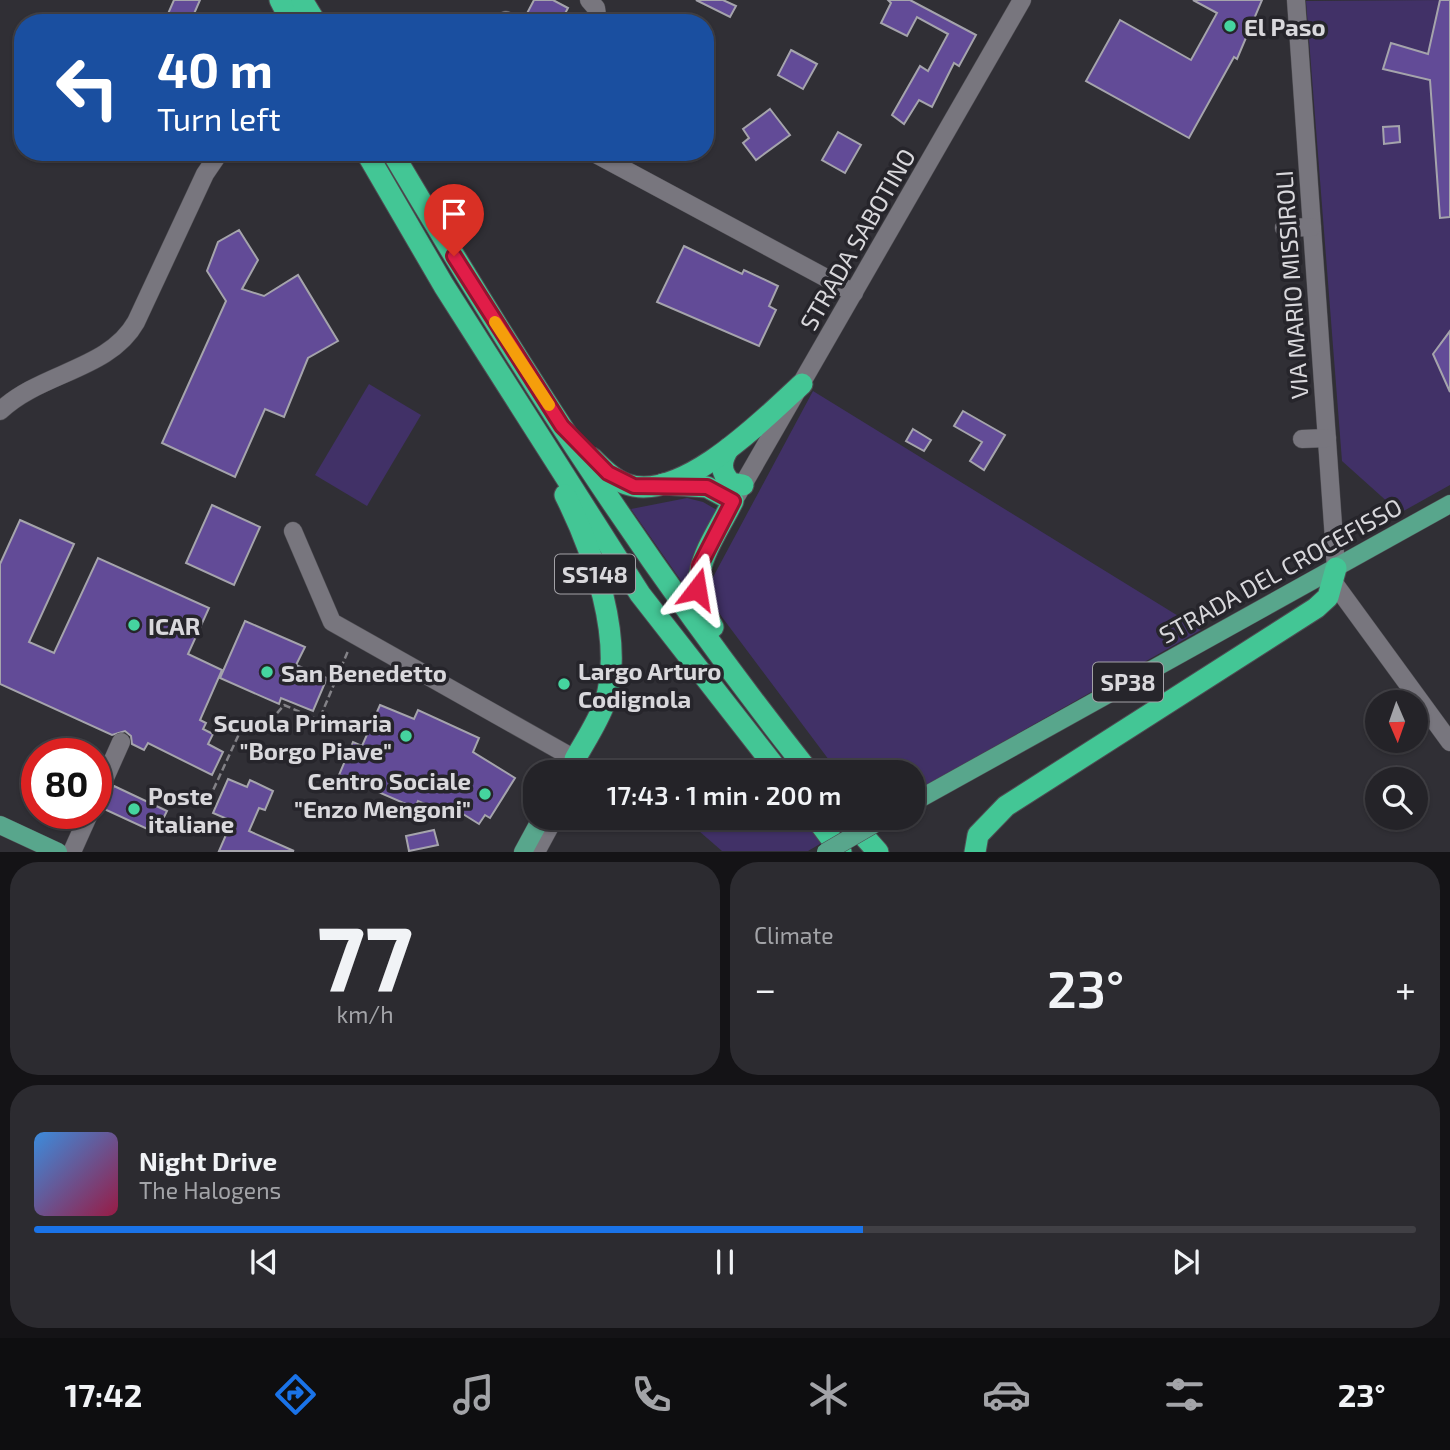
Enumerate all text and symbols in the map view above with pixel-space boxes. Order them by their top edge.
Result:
place label: El Paso [1244,12,1326,41]
marker: El Paso [1222,18,1238,34]
text: 40 m [157,39,273,98]
icon: left [42,42,133,133]
text: Turn left [157,99,281,137]
street label: STRADA SABOTINO [793,143,921,335]
street label: VIA MARIO MISSIROLI [1269,170,1313,400]
pin [424,184,484,256]
icon: arrive [435,195,473,233]
street label: STRADA DEL CROCEFISSO [1154,491,1406,649]
position arrow [660,552,734,626]
road number: SS148 [555,554,635,594]
place label: ICAR [148,611,200,640]
marker: ICAR [126,617,142,633]
place label: Largo Arturo Codignola [578,656,722,713]
place label: San Benedetto [281,658,447,687]
road number: SP38 [1093,662,1163,702]
marker: San Benedetto [259,664,275,680]
marker: Largo Arturo Codignola [556,676,572,692]
north arrow [1365,690,1428,752]
map controls [1365,690,1428,830]
place label: Scuola Primaria "Borgo Piave" [214,708,392,765]
marker: Scuola Primaria "Borgo Piave" [398,728,414,744]
speed limit sign: 80 [21,738,112,829]
place label: Centro Sociale "Enzo Mengoni" [294,766,471,823]
button: search [1365,767,1428,830]
text: 17:43 · 1 min · 200 m [607,779,841,810]
place label: Poste italiane [148,781,234,838]
marker: Centro Sociale "Enzo Mengoni" [477,786,493,802]
marker: Poste italiane [126,801,142,817]
text: 77 [317,900,413,1009]
text: Climate [754,921,834,949]
text: 23° [1047,956,1124,1018]
text: − [754,965,776,1011]
text: + [1395,965,1416,1011]
text: km/h [336,1000,394,1028]
text: Night Drive [139,1145,277,1176]
text: The Halogens [139,1176,281,1204]
icon: previous [245,1243,283,1281]
icon: pause [706,1243,744,1281]
icon: next [1167,1243,1205,1281]
icon: directions [271,1370,320,1419]
icon: music [449,1370,498,1419]
icon: phone [627,1370,676,1419]
icon: climate [804,1370,853,1419]
icon: car [982,1370,1031,1419]
icon: filters [1160,1370,1209,1419]
text: 17:42 [64,1375,142,1413]
text: 23° [1338,1375,1386,1413]

